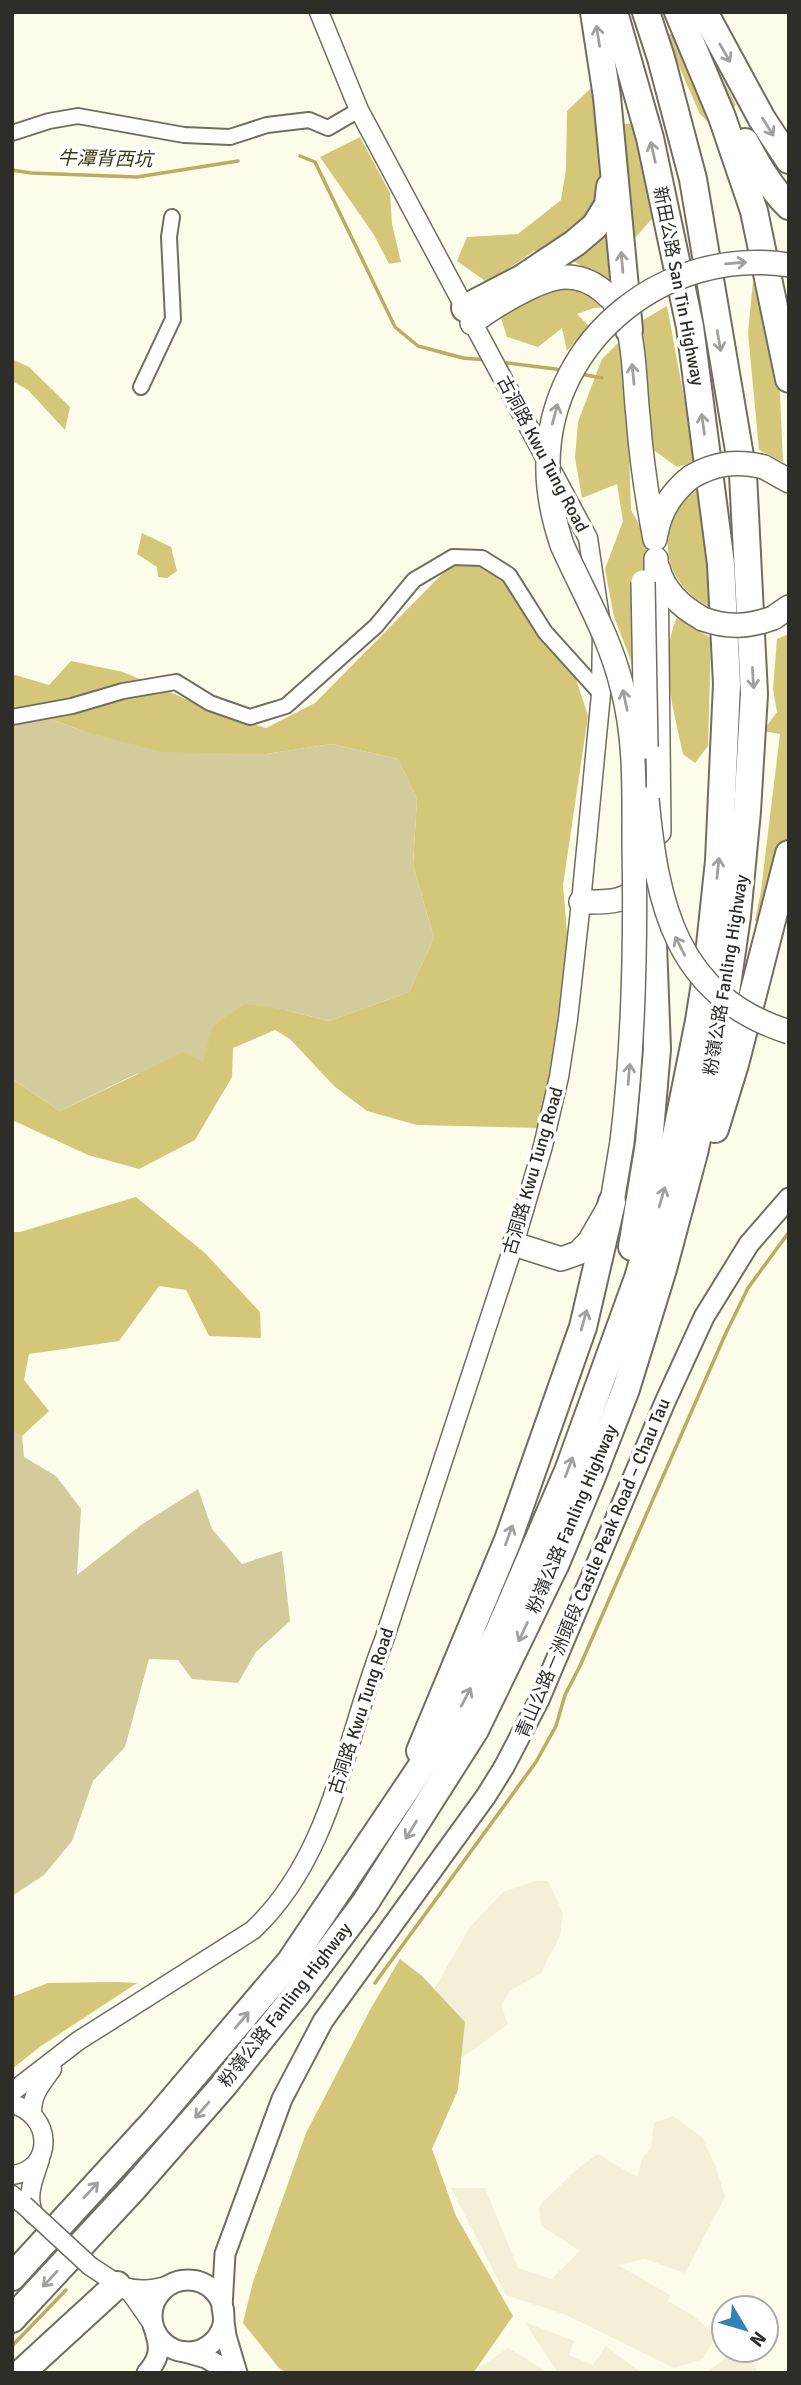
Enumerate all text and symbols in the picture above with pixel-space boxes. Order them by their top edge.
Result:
one-way arrow [591,25,604,48]
one-way arrow [718,43,732,63]
one-way arrow [761,117,775,137]
one-way arrow [646,141,659,164]
water label: 牛潭背西坑 [57,146,156,172]
street label: 新田公路 San Tin Highway [649,184,709,388]
one-way arrow [615,252,628,274]
one-way arrow [724,256,747,269]
one-way arrow [713,329,726,352]
one-way arrow [627,363,640,386]
street label: 古洞路 Kwu Tung Road [492,372,594,536]
one-way arrow [549,404,562,426]
one-way arrow [697,413,710,436]
one-way arrow [747,666,760,689]
one-way arrow [618,689,632,712]
one-way arrow [712,858,725,880]
street label: 粉嶺公路 Fanling Highway [699,872,753,1077]
one-way arrow [673,937,687,957]
one-way arrow [623,1063,636,1086]
street label: 古洞路 Kwu Tung Road [498,1084,568,1258]
one-way arrow [656,1186,669,1208]
one-way arrow [579,1309,592,1331]
street label: 青山公路－洲頭段 Castle Peak Road – Chau Tau [511,1395,675,1741]
street label: 粉嶺公路 Fanling Highway [522,1421,622,1617]
one-way arrow [564,1457,577,1479]
one-way arrow [504,1525,517,1547]
one-way arrow [516,1621,530,1642]
street label: 古洞路 Kwu Tung Road [324,1625,398,1797]
one-way arrow [459,1687,473,1708]
one-way arrow [404,1820,419,1839]
street label: 粉嶺公路 Fanling Highway [214,1918,357,2092]
one-way arrow [234,2011,250,2029]
one-way arrow [194,2100,210,2118]
one-way arrow [83,2182,100,2199]
one-way arrow [41,2270,58,2287]
north arrow [710,2294,780,2364]
text: N [744,2326,771,2351]

